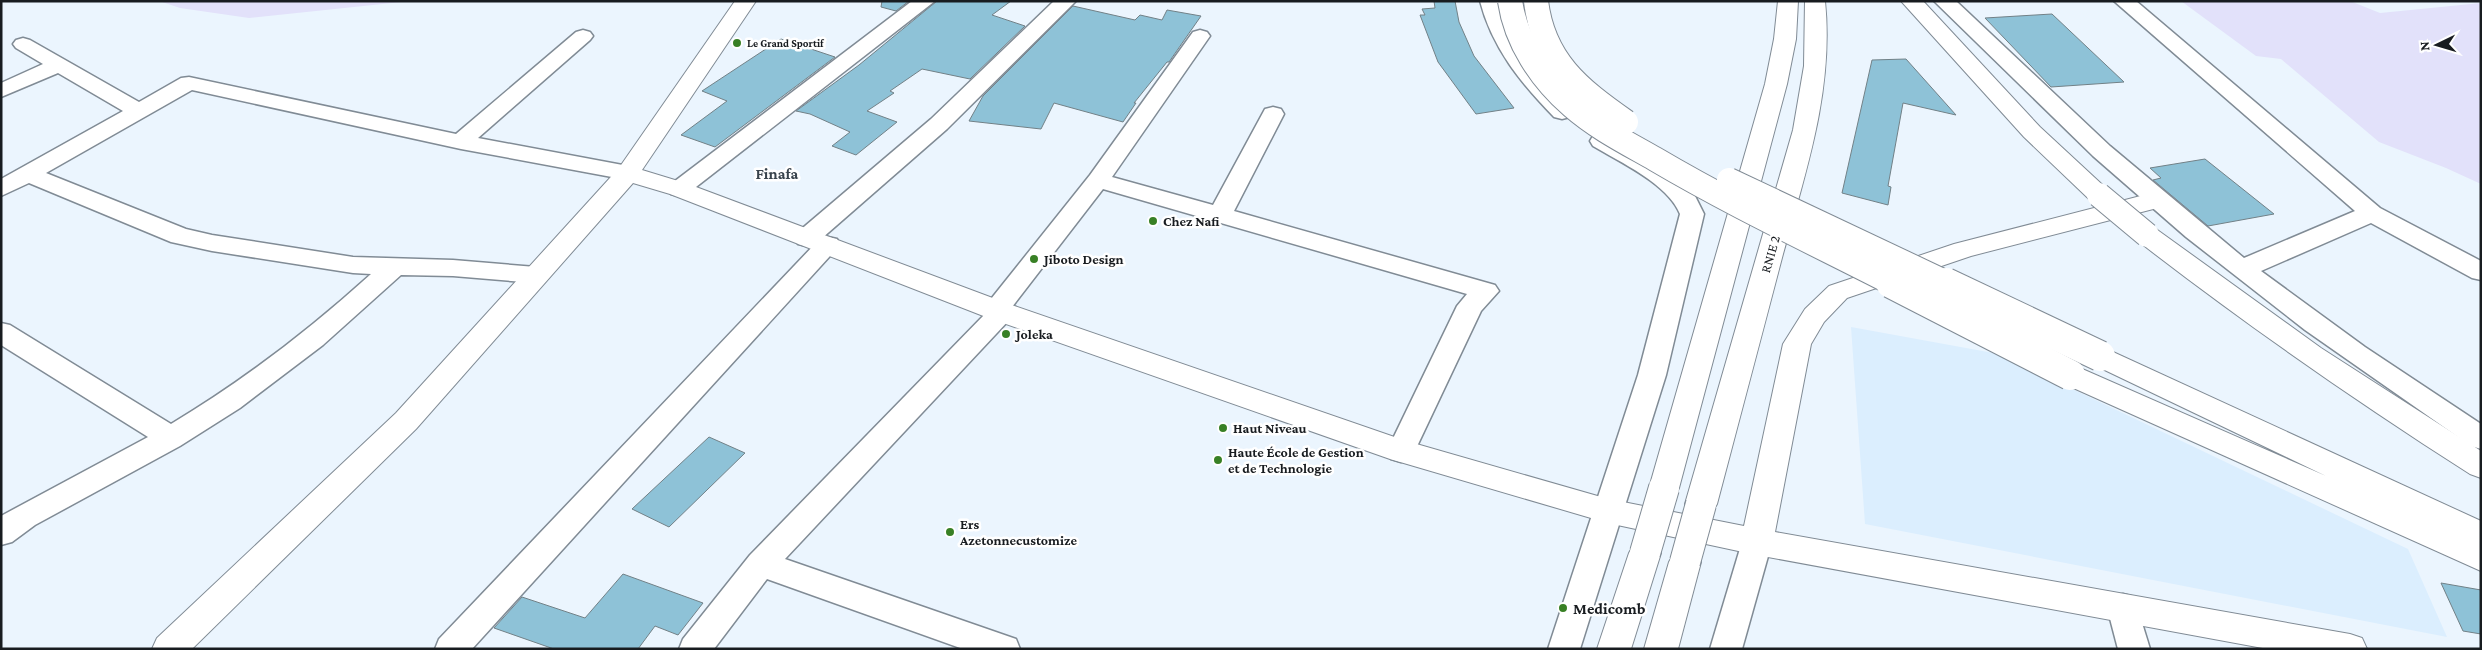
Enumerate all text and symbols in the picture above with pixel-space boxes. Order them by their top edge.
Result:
north arrow [2412,20,2462,70]
marker: Le Grand Sportif [731,37,743,49]
place label: Le Grand Sportif [747,37,825,49]
text: N [2416,40,2432,52]
district label: Finafa [756,165,799,182]
place label: Chez Nafi [1163,213,1220,229]
marker: Chez Nafi [1147,215,1159,227]
street label: RNIE 2 [1757,233,1783,275]
place label: Jiboto Design [1042,251,1124,267]
marker: Jiboto Design [1028,253,1040,265]
place label: Joleka [1014,326,1053,342]
marker: Joleka [1000,328,1012,340]
place label: Haut Niveau [1233,420,1307,436]
marker: Haut Niveau [1217,422,1229,434]
place label: Haute École de Gestion et de Technologie [1228,444,1364,476]
marker: Haute École de Gestion et de Technologie [1212,454,1224,466]
place label: Ers Azetonnecustomize [959,516,1077,548]
marker: Ers Azetonnecustomize [944,526,956,538]
place label: Medicomb [1573,600,1646,617]
marker: Medicomb [1557,602,1569,614]

